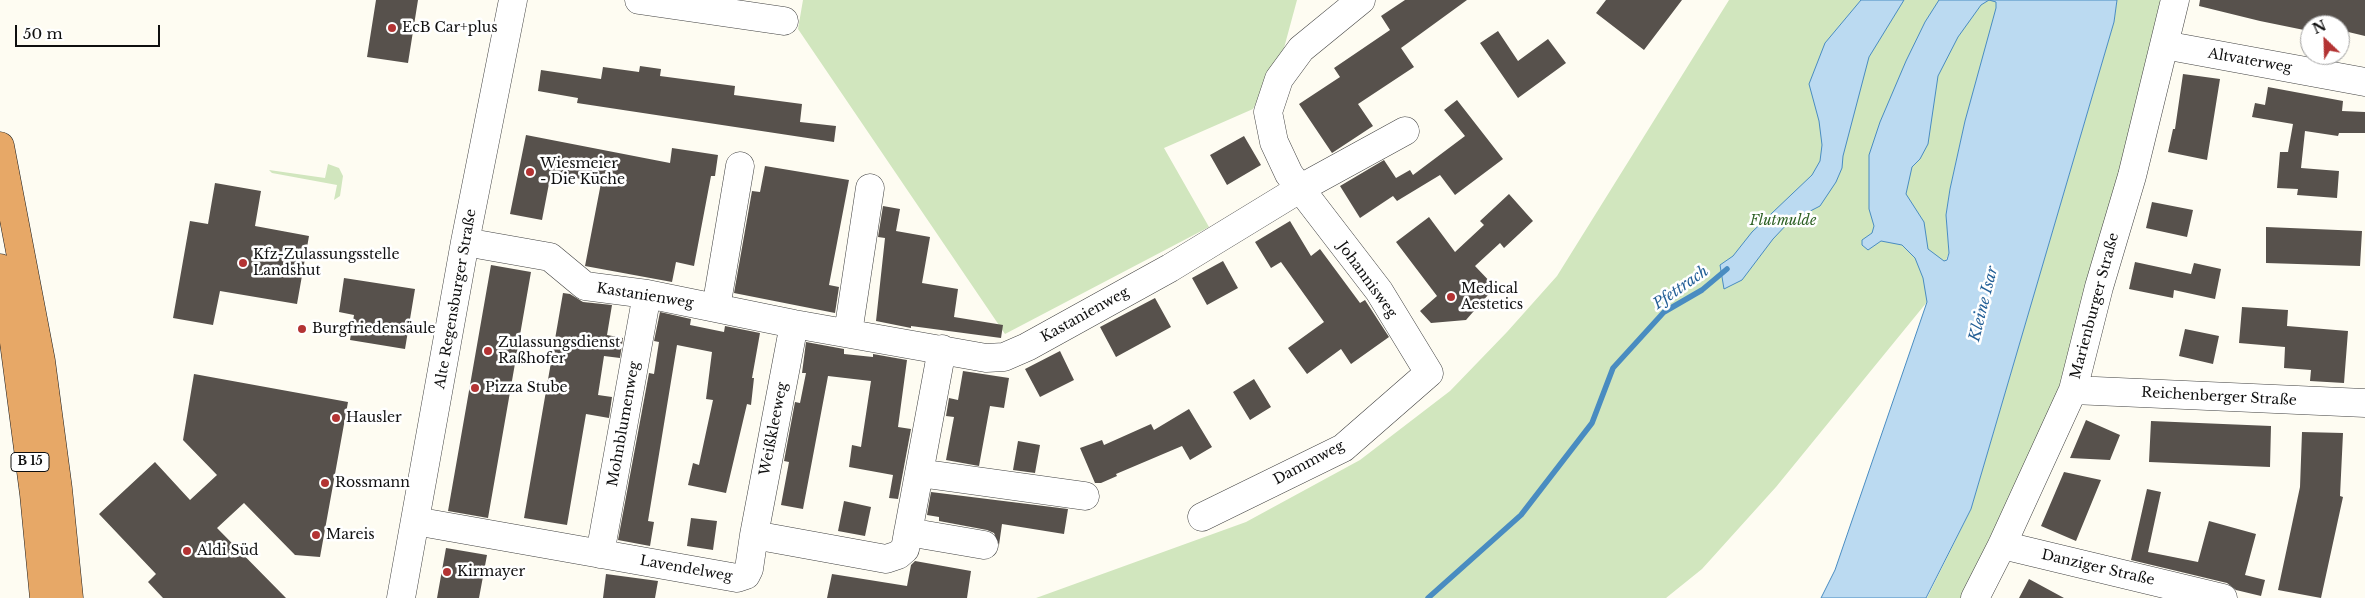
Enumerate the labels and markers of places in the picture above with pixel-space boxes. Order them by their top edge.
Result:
place label: EcB Car+plus [402,20,498,36]
marker: EcB Car+plus [386,22,398,34]
place label: Wiesmeier - Die Küche [540,156,625,188]
marker: Wiesmeier - Die Küche [524,166,536,178]
place label: Kfz-Zulassungsstelle Landshut [253,247,399,280]
marker: Kfz-Zulassungsstelle Landshut [237,257,249,269]
place label: Medical Aestetics [1461,281,1523,314]
marker: Medical Aestetics [1445,291,1457,303]
place label: Burgfriedensäule [312,321,436,337]
marker: Burgfriedensäule [296,323,308,335]
place label: Zulassungsdienst Raßhofer [498,335,620,368]
marker: Zulassungsdienst Raßhofer [482,345,494,357]
place label: Pizza Stube [485,380,568,396]
marker: Pizza Stube [469,382,481,394]
place label: Hausler [346,410,402,426]
marker: Hausler [330,412,342,424]
place label: Rossmann [335,475,410,491]
marker: Rossmann [319,477,331,489]
place label: Mareis [326,527,375,543]
marker: Mareis [310,529,322,541]
place label: Aldi Süd [197,543,258,559]
marker: Aldi Süd [181,545,193,557]
place label: Kirmayer [457,564,525,580]
marker: Kirmayer [441,566,453,578]

